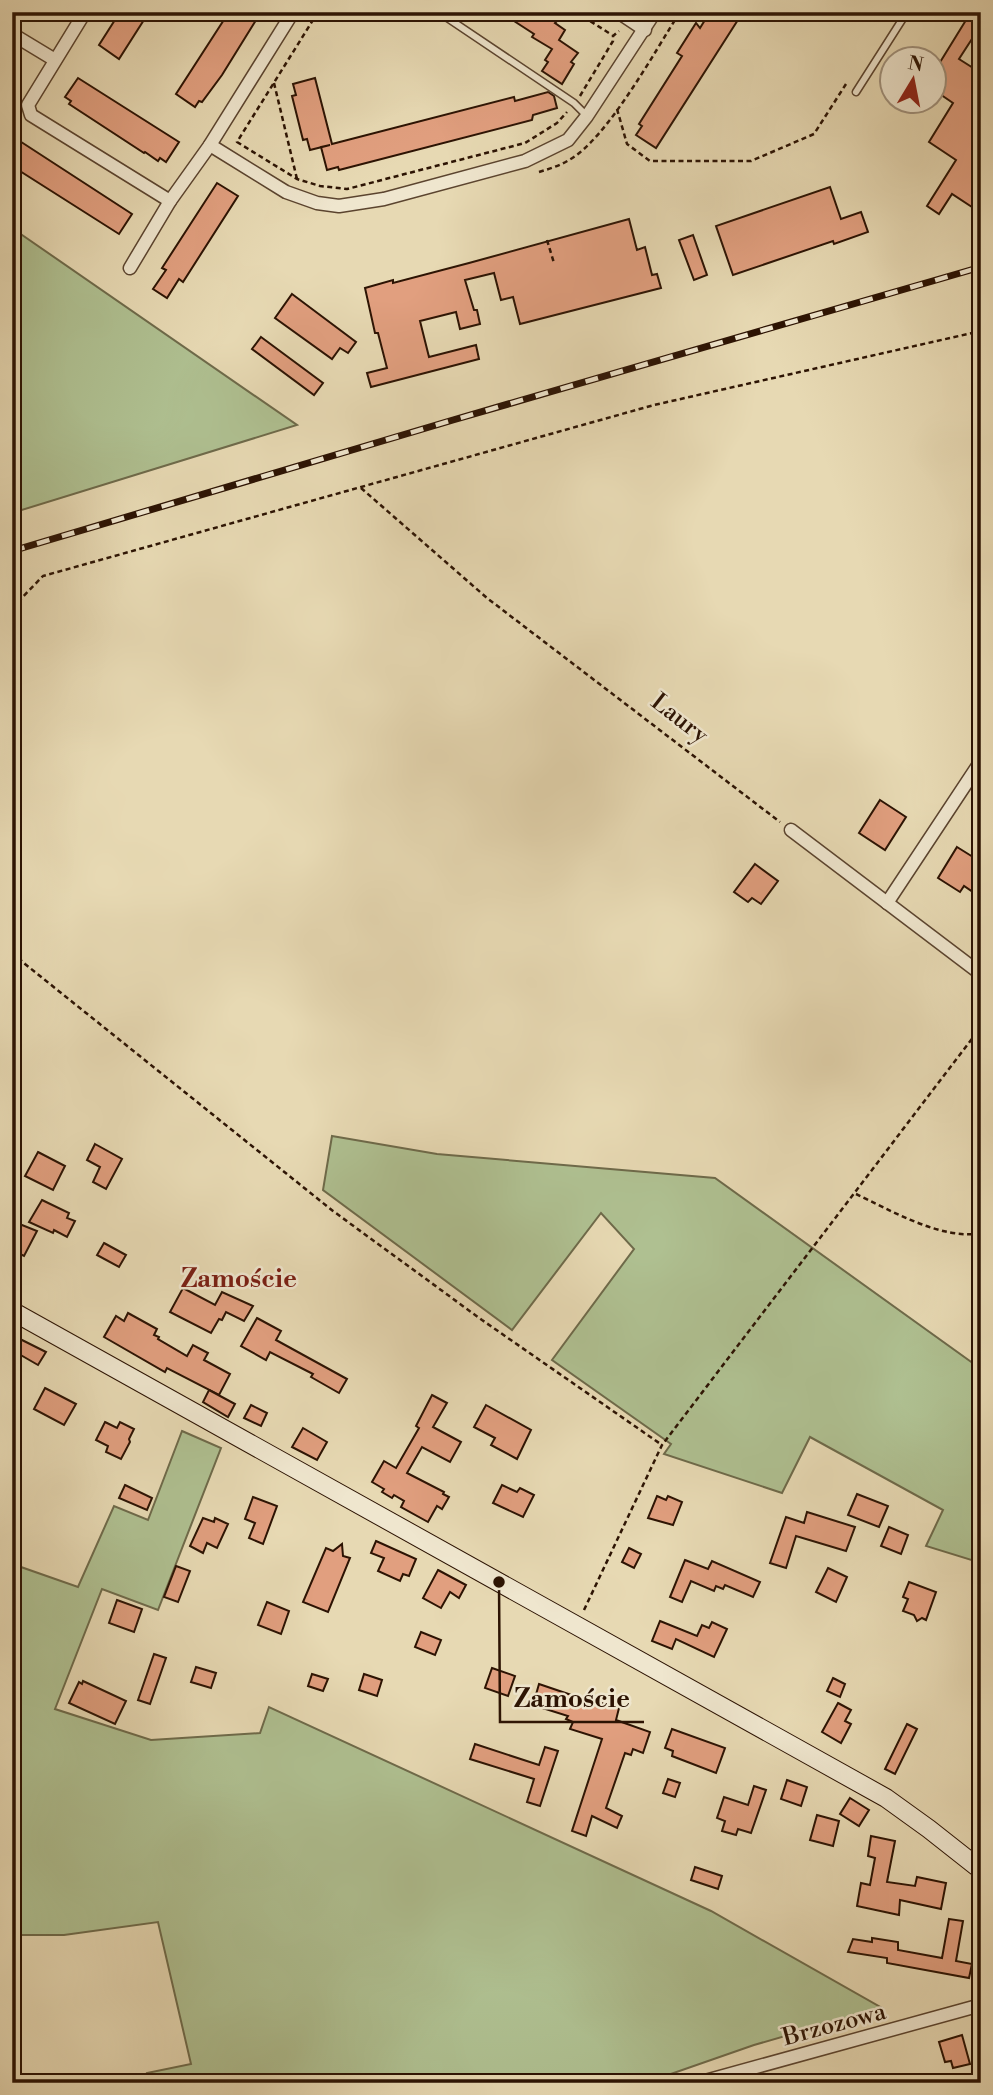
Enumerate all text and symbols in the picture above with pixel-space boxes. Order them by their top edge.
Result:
north arrow [878,46,948,116]
text: N [906,51,925,77]
street label: Laury [645,687,714,751]
district label: Zamoście [181,1263,297,1295]
callout: Zamoście [500,1675,644,1722]
text: Zamoście [514,1683,630,1715]
street label: Brzozowa [778,1997,890,2053]

